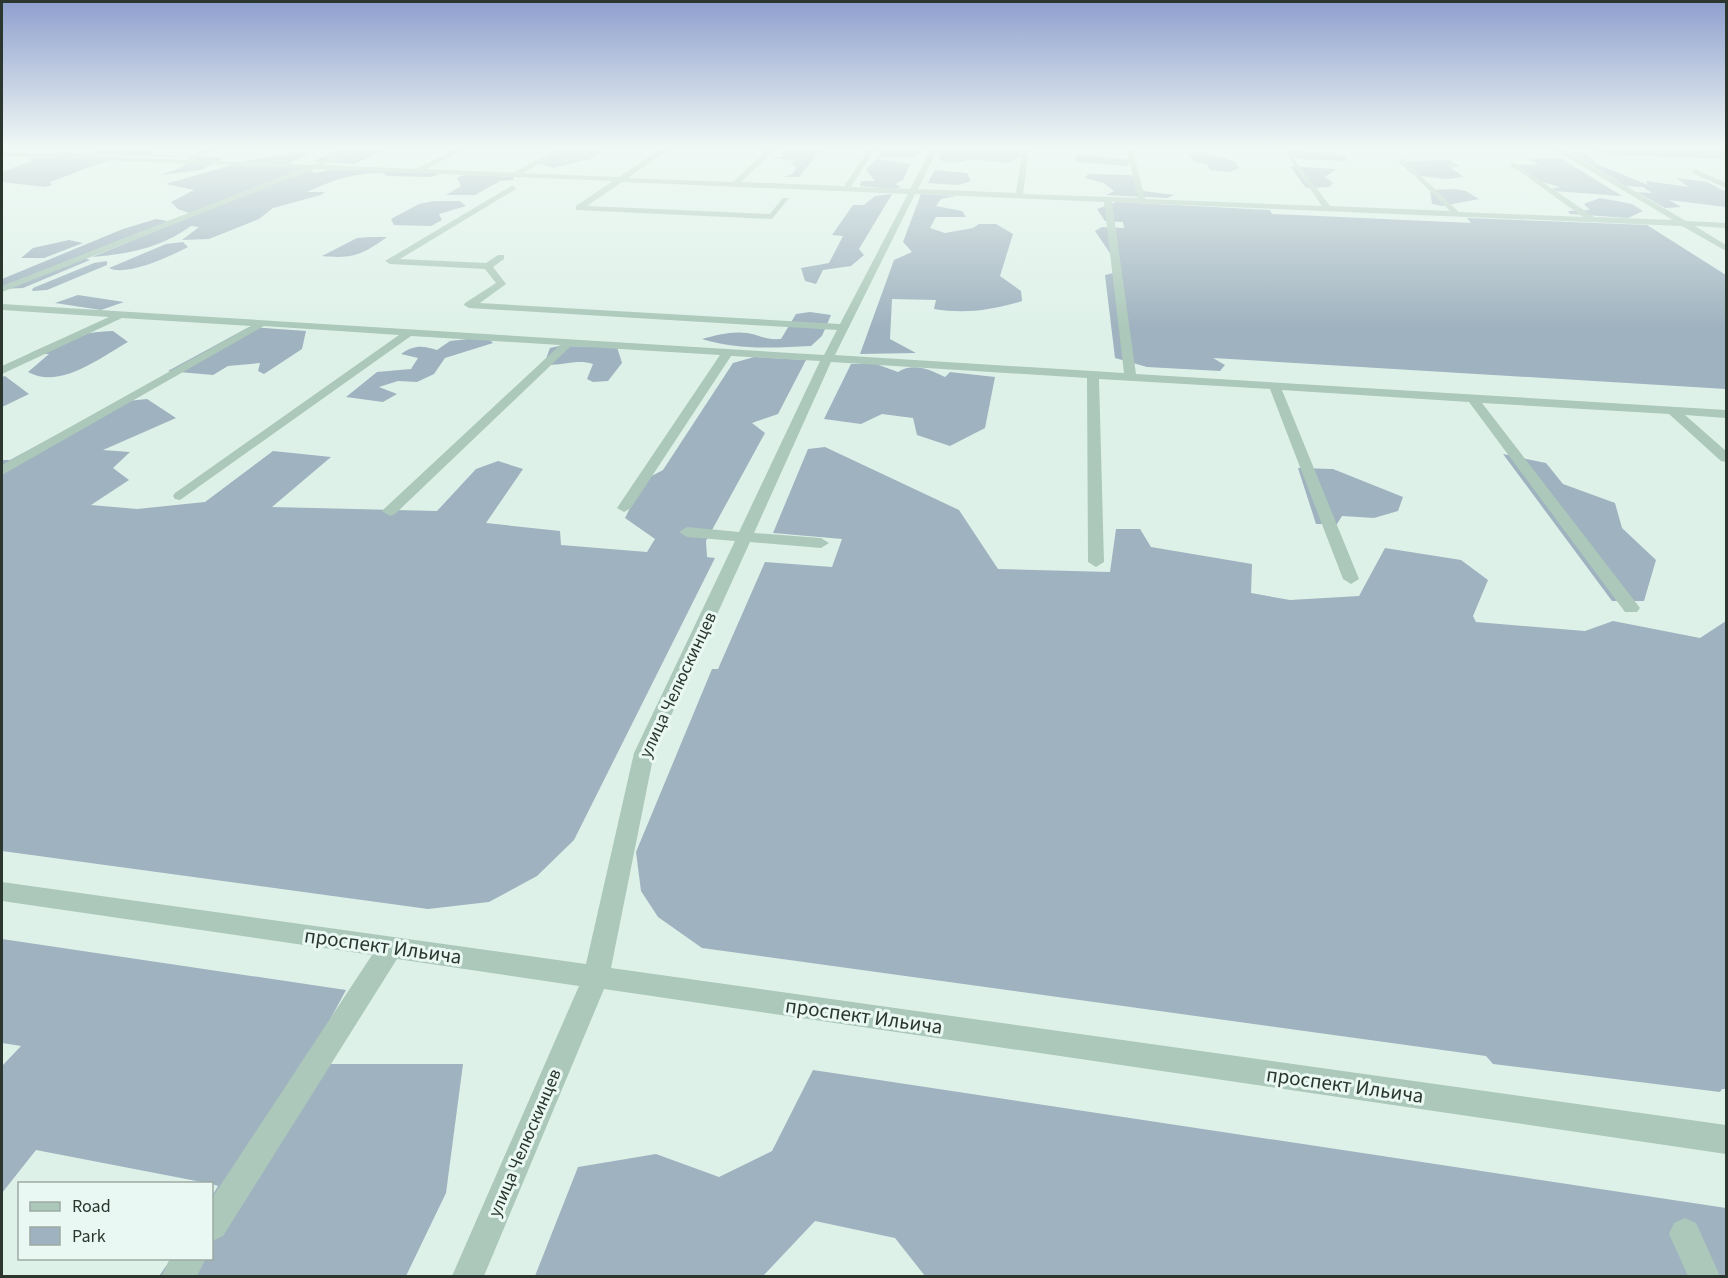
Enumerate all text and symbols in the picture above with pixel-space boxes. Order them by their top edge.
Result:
street label: улица Челюскинцев [633,608,723,762]
street label: проспект Ильича [302,920,464,972]
street label: проспект Ильича [783,990,945,1042]
street label: проспект Ильича [1264,1059,1426,1111]
street label: улица Челюскинцев [482,1065,568,1221]
legend [18,1182,213,1260]
text: Road [72,1194,111,1219]
text: Park [72,1224,106,1249]

